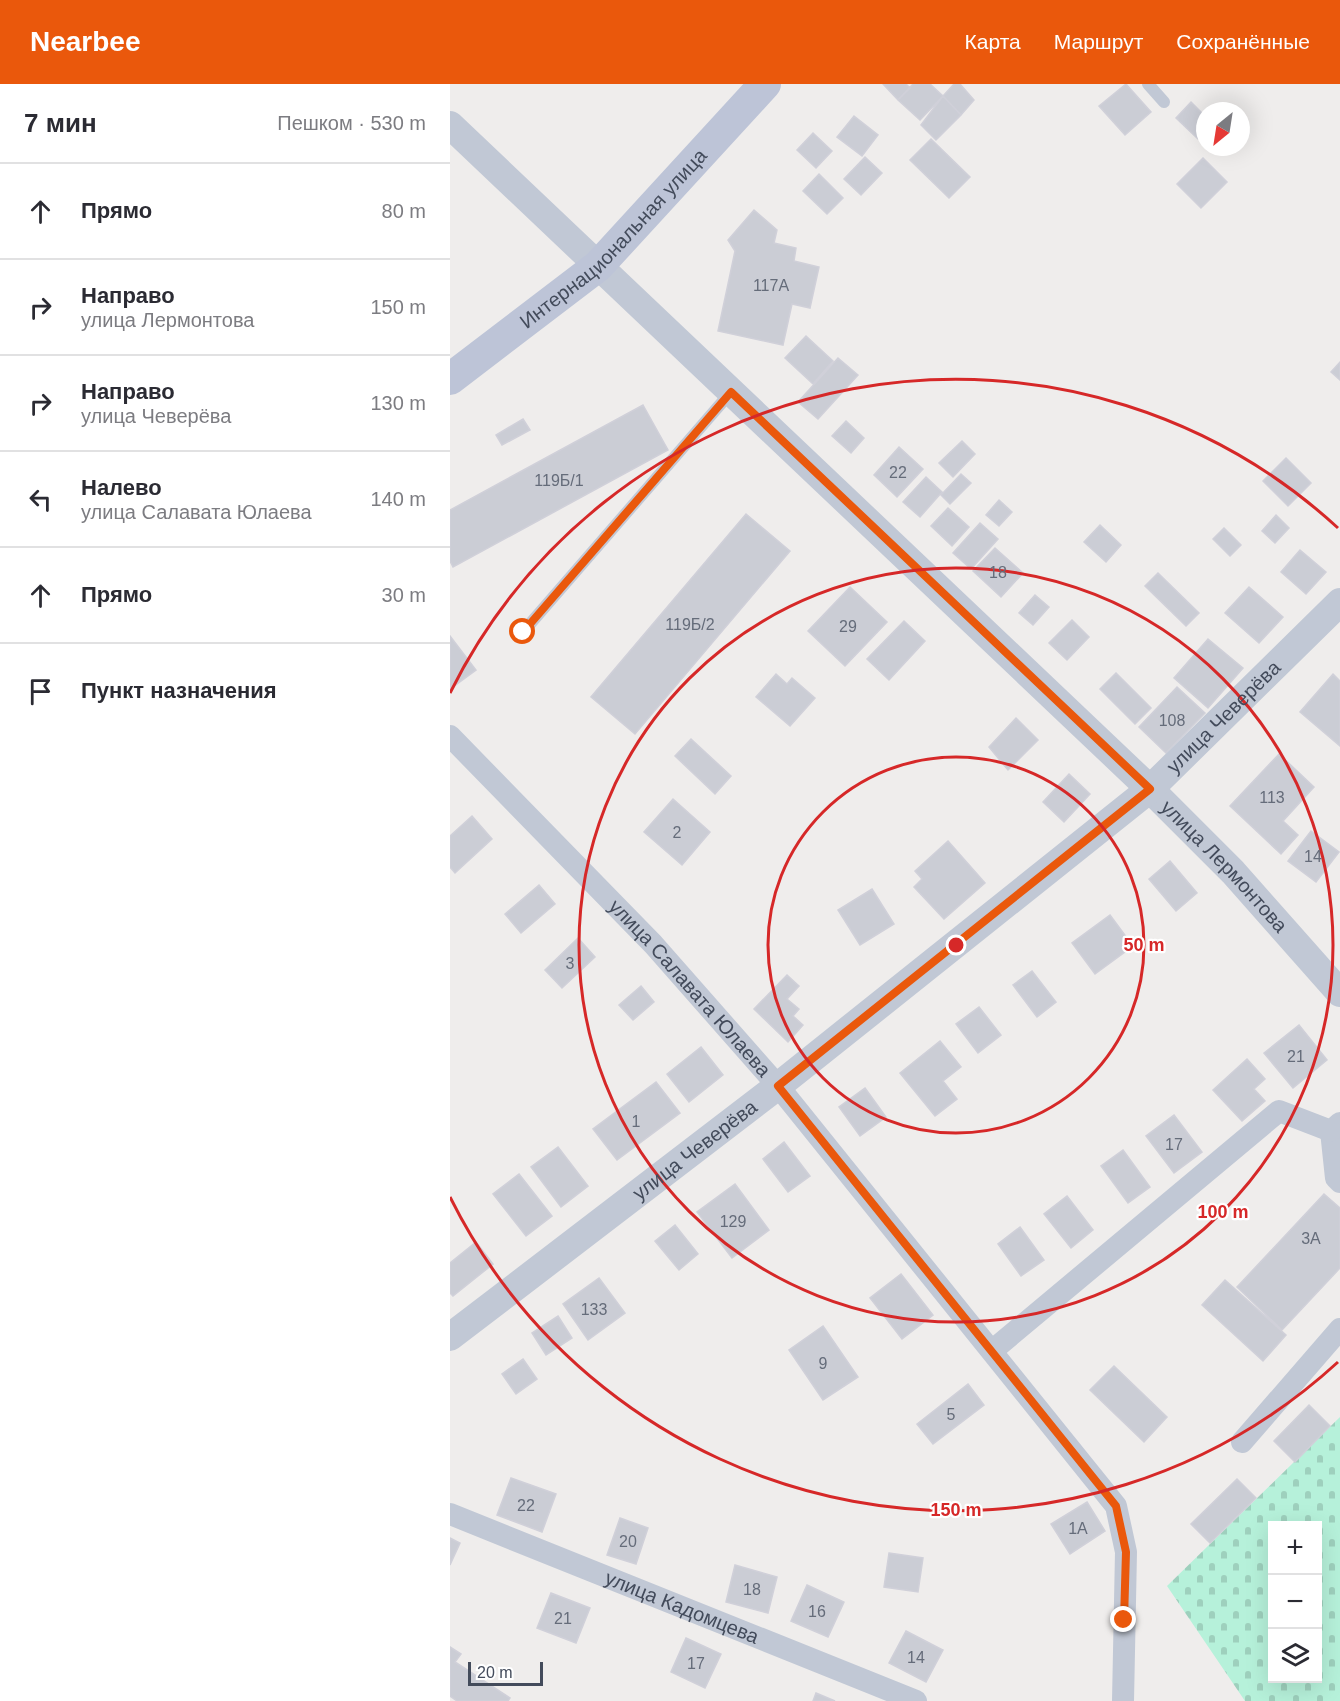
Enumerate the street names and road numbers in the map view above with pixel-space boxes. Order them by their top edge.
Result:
street label: Интернациональная улица [515,144,711,333]
street label: улица Чеверёва [1162,656,1285,777]
street label: улица Лермонтова [1157,796,1293,937]
street label: улица Салавата Юлаева [605,895,776,1082]
street label: улица Чеверёва [628,1095,762,1204]
street label: улица Кадомцева [602,1566,763,1648]

